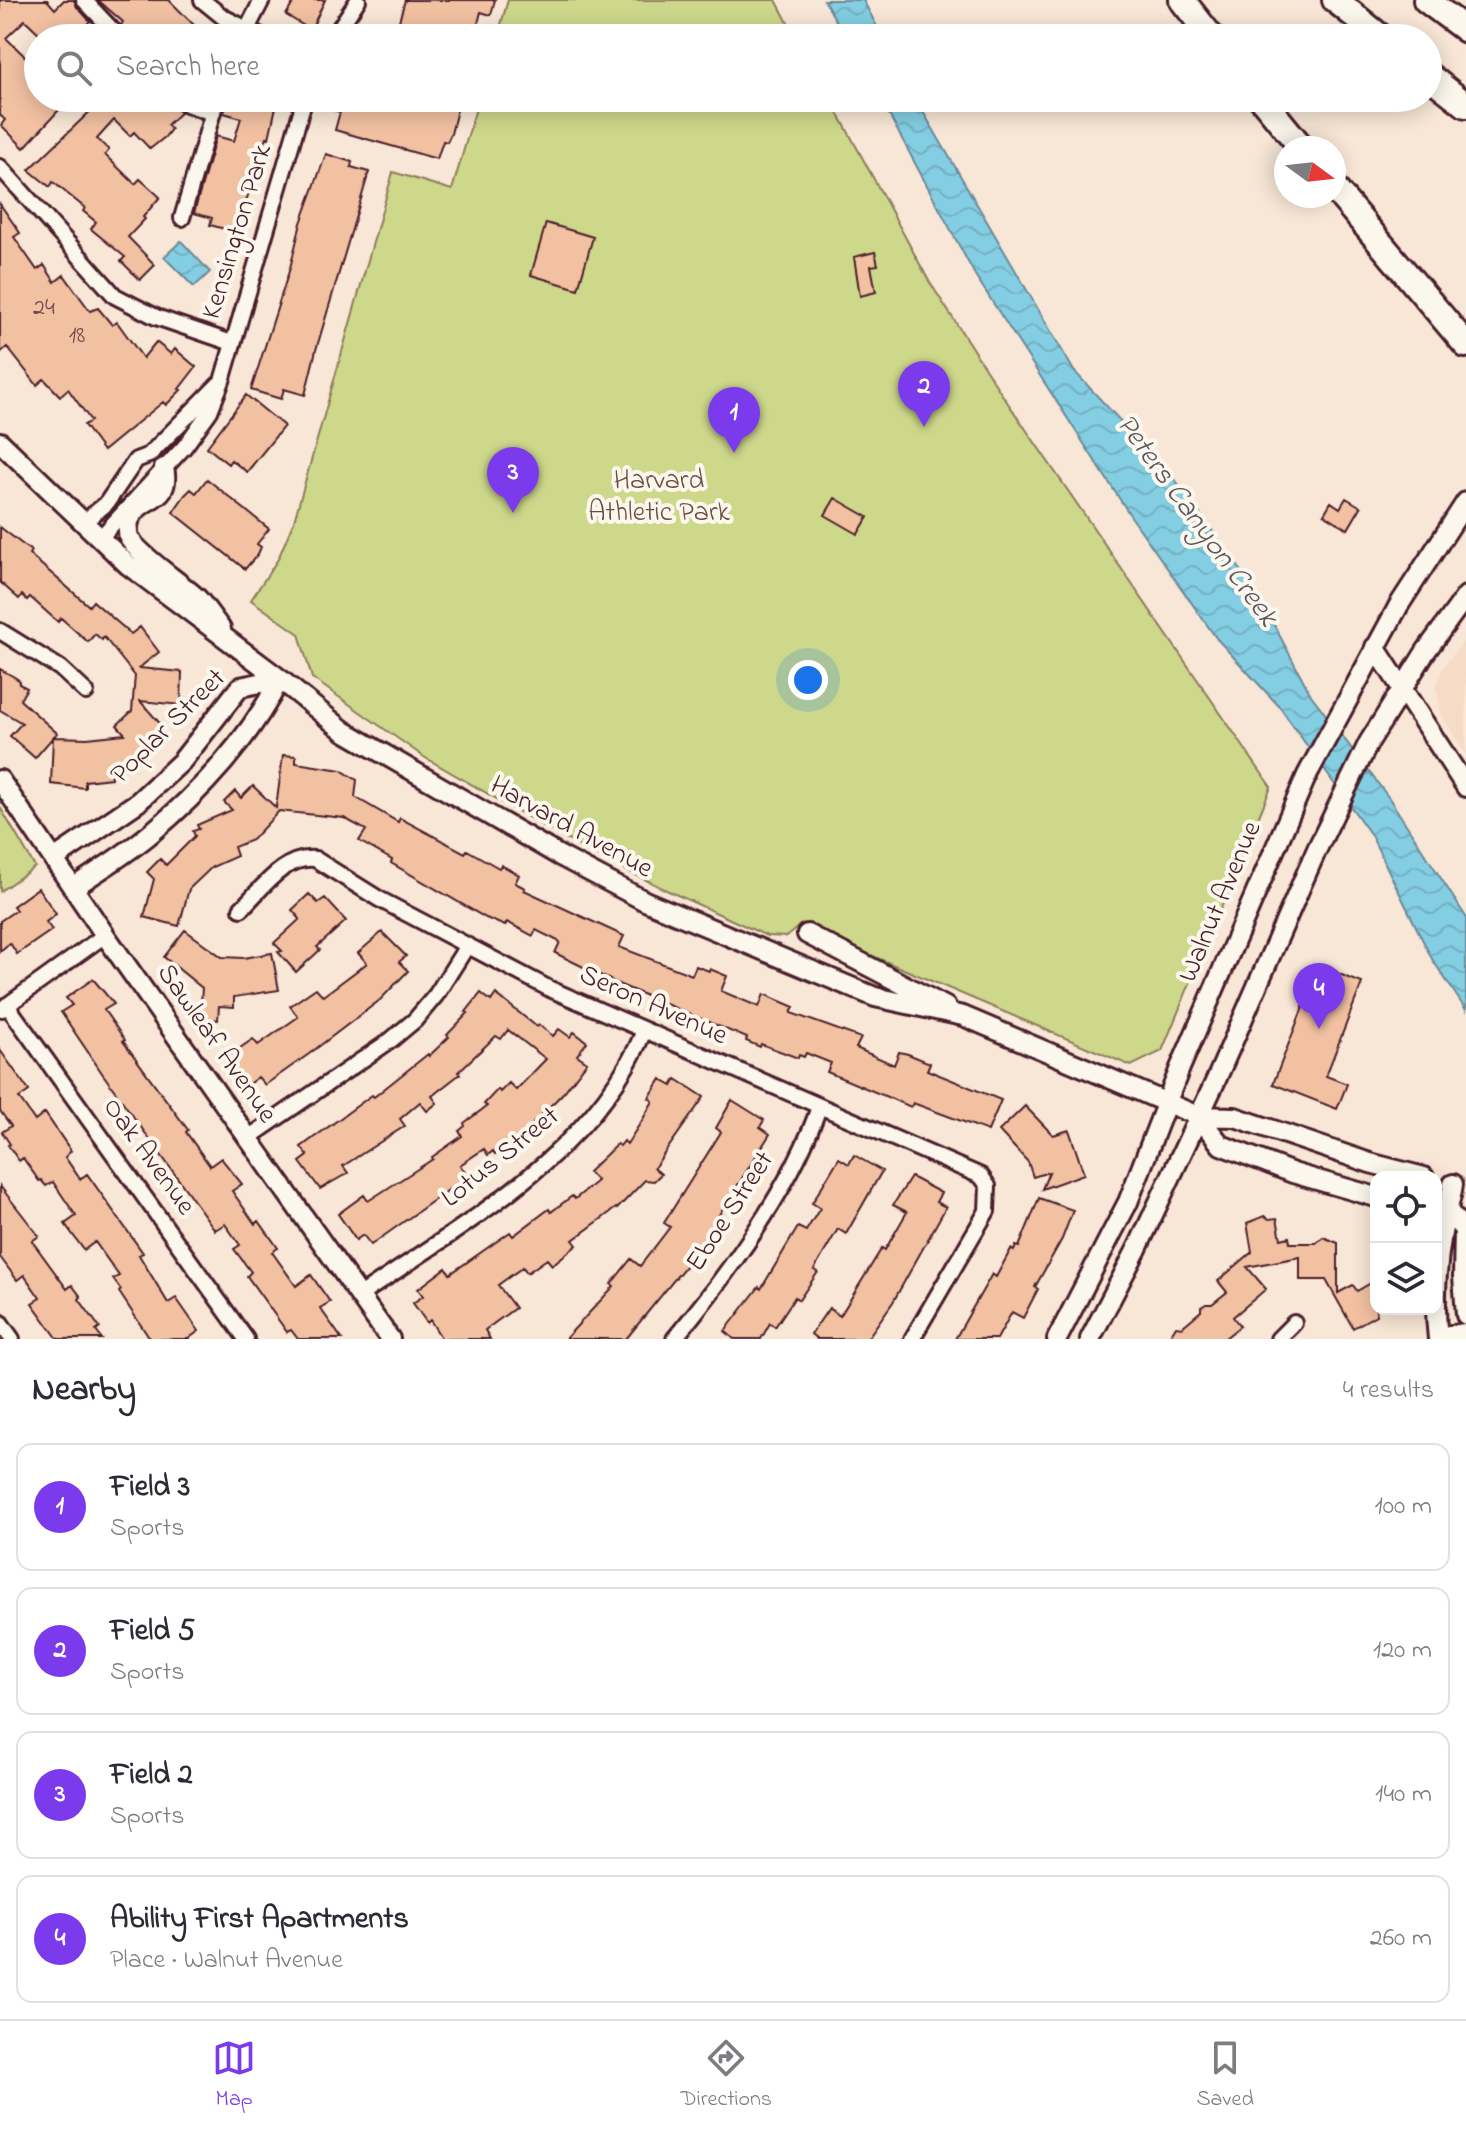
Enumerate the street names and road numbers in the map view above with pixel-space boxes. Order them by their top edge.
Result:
street label: Kensington Park [192,139,284,325]
street label: Poplar Street [102,660,236,794]
street label: Harvard Avenue [482,766,661,890]
street label: Walnut Avenue [1169,815,1274,989]
street label: Seron Avenue [572,955,734,1057]
street label: Sawleaf Avenue [146,956,287,1133]
street label: Oak Avenue [91,1090,205,1225]
street label: Lotus Street [433,1097,569,1219]
street label: Eboe Street [677,1144,785,1280]

